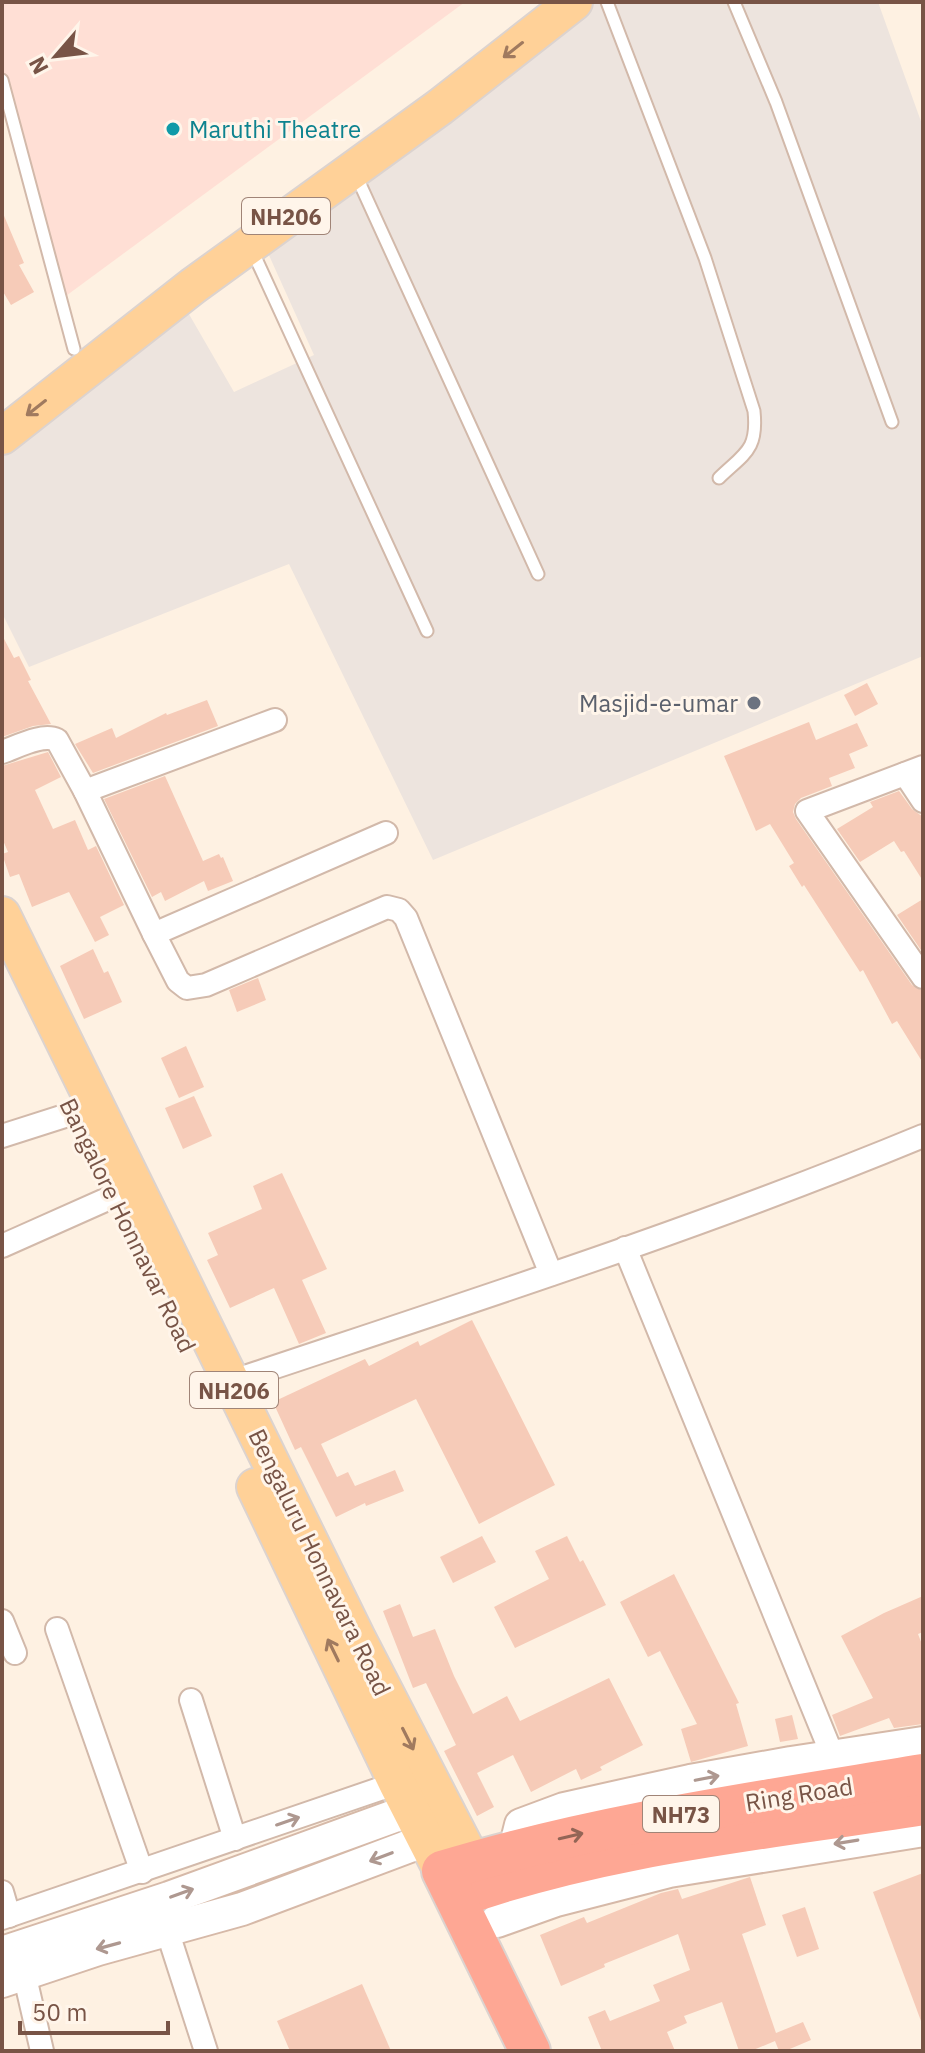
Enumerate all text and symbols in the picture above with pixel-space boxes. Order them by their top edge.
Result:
north arrow [16,16,96,96]
one-way arrow [503,41,524,59]
text: N [21,52,54,79]
place label: Maruthi Theatre [189,113,361,145]
marker: Maruthi Theatre [164,120,182,138]
road number: NH206 [242,198,330,234]
one-way arrow [26,399,47,417]
place label: Masjid-e-umar [579,687,738,719]
marker: Masjid-e-umar [745,694,763,712]
street label: Bangalore Honnavar Road [52,1092,204,1358]
road number: NH206 [190,1372,278,1408]
street label: Bengaluru Honnavara Road [241,1423,399,1701]
one-way arrow [325,1639,340,1663]
one-way arrow [400,1726,416,1750]
one-way arrow [694,1770,720,1785]
street label: Ring Road [743,1770,855,1818]
road number: NH73 [643,1796,719,1832]
one-way arrow [275,1812,300,1827]
one-way arrow [558,1828,584,1843]
one-way arrow [834,1835,859,1850]
one-way arrow [369,1851,394,1865]
one-way arrow [169,1885,194,1899]
one-way arrow [95,1940,121,1955]
scale bar [20,1985,168,2035]
text: 50 m [32,1996,87,2028]

